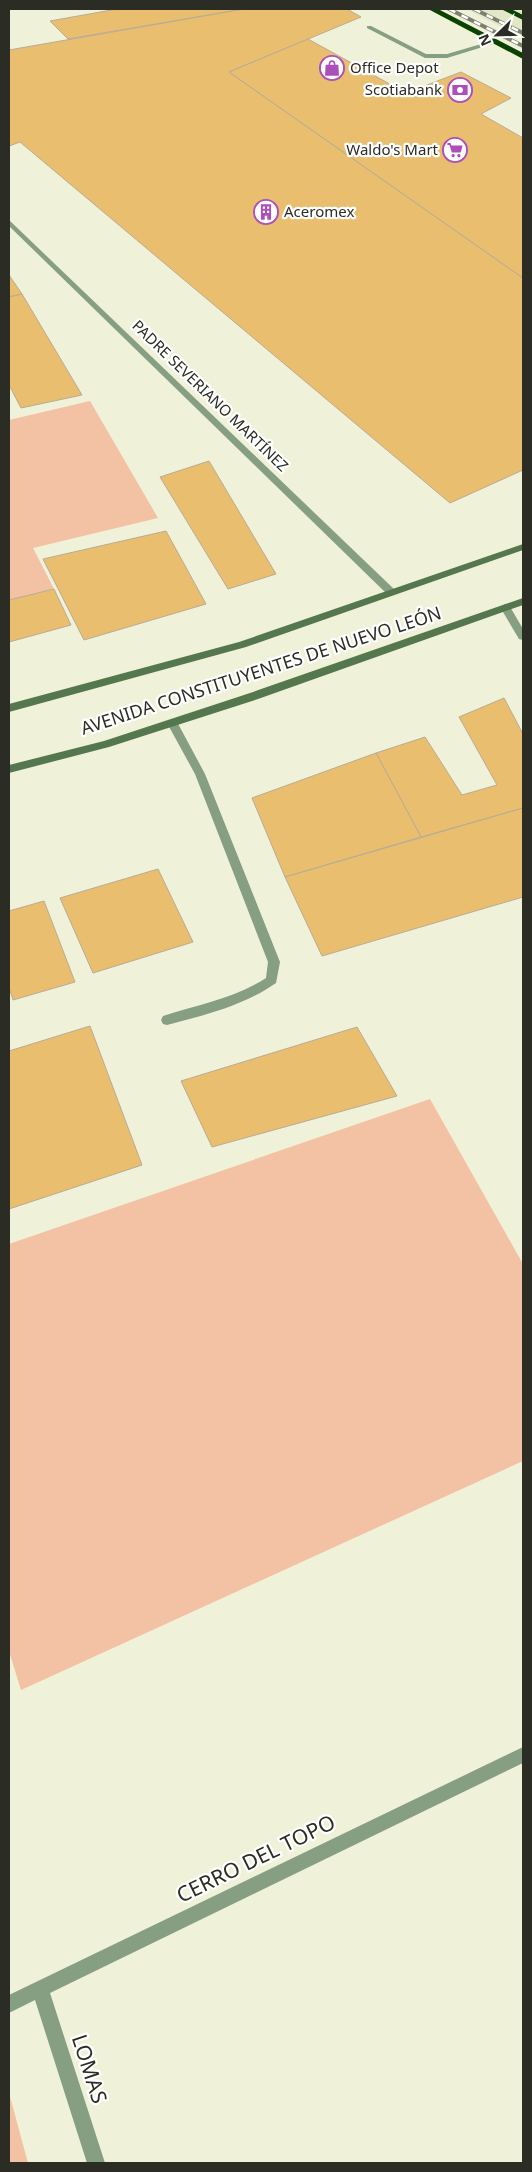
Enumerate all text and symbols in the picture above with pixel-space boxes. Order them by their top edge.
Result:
north arrow [472,10,522,60]
text: N [474,31,496,49]
shop icon: Office Depot [319,55,345,81]
place label: Office Depot [350,57,439,77]
bank icon: Scotiabank [447,77,473,103]
place label: Scotiabank [365,79,442,99]
supermarket icon: Waldo's Mart [442,137,468,163]
place label: Waldo's Mart [346,139,439,159]
building icon: Aceromex [253,199,279,225]
place label: Aceromex [284,201,354,221]
street label: PADRE SEVERIANO MARTÍNEZ [128,315,293,475]
street label: AVENIDA CONSTITUYENTES DE NUEVO LEÓN [77,600,444,740]
street label: CERRO DEL TOPO [172,1808,340,1909]
street label: LOMAS [66,2031,114,2107]

